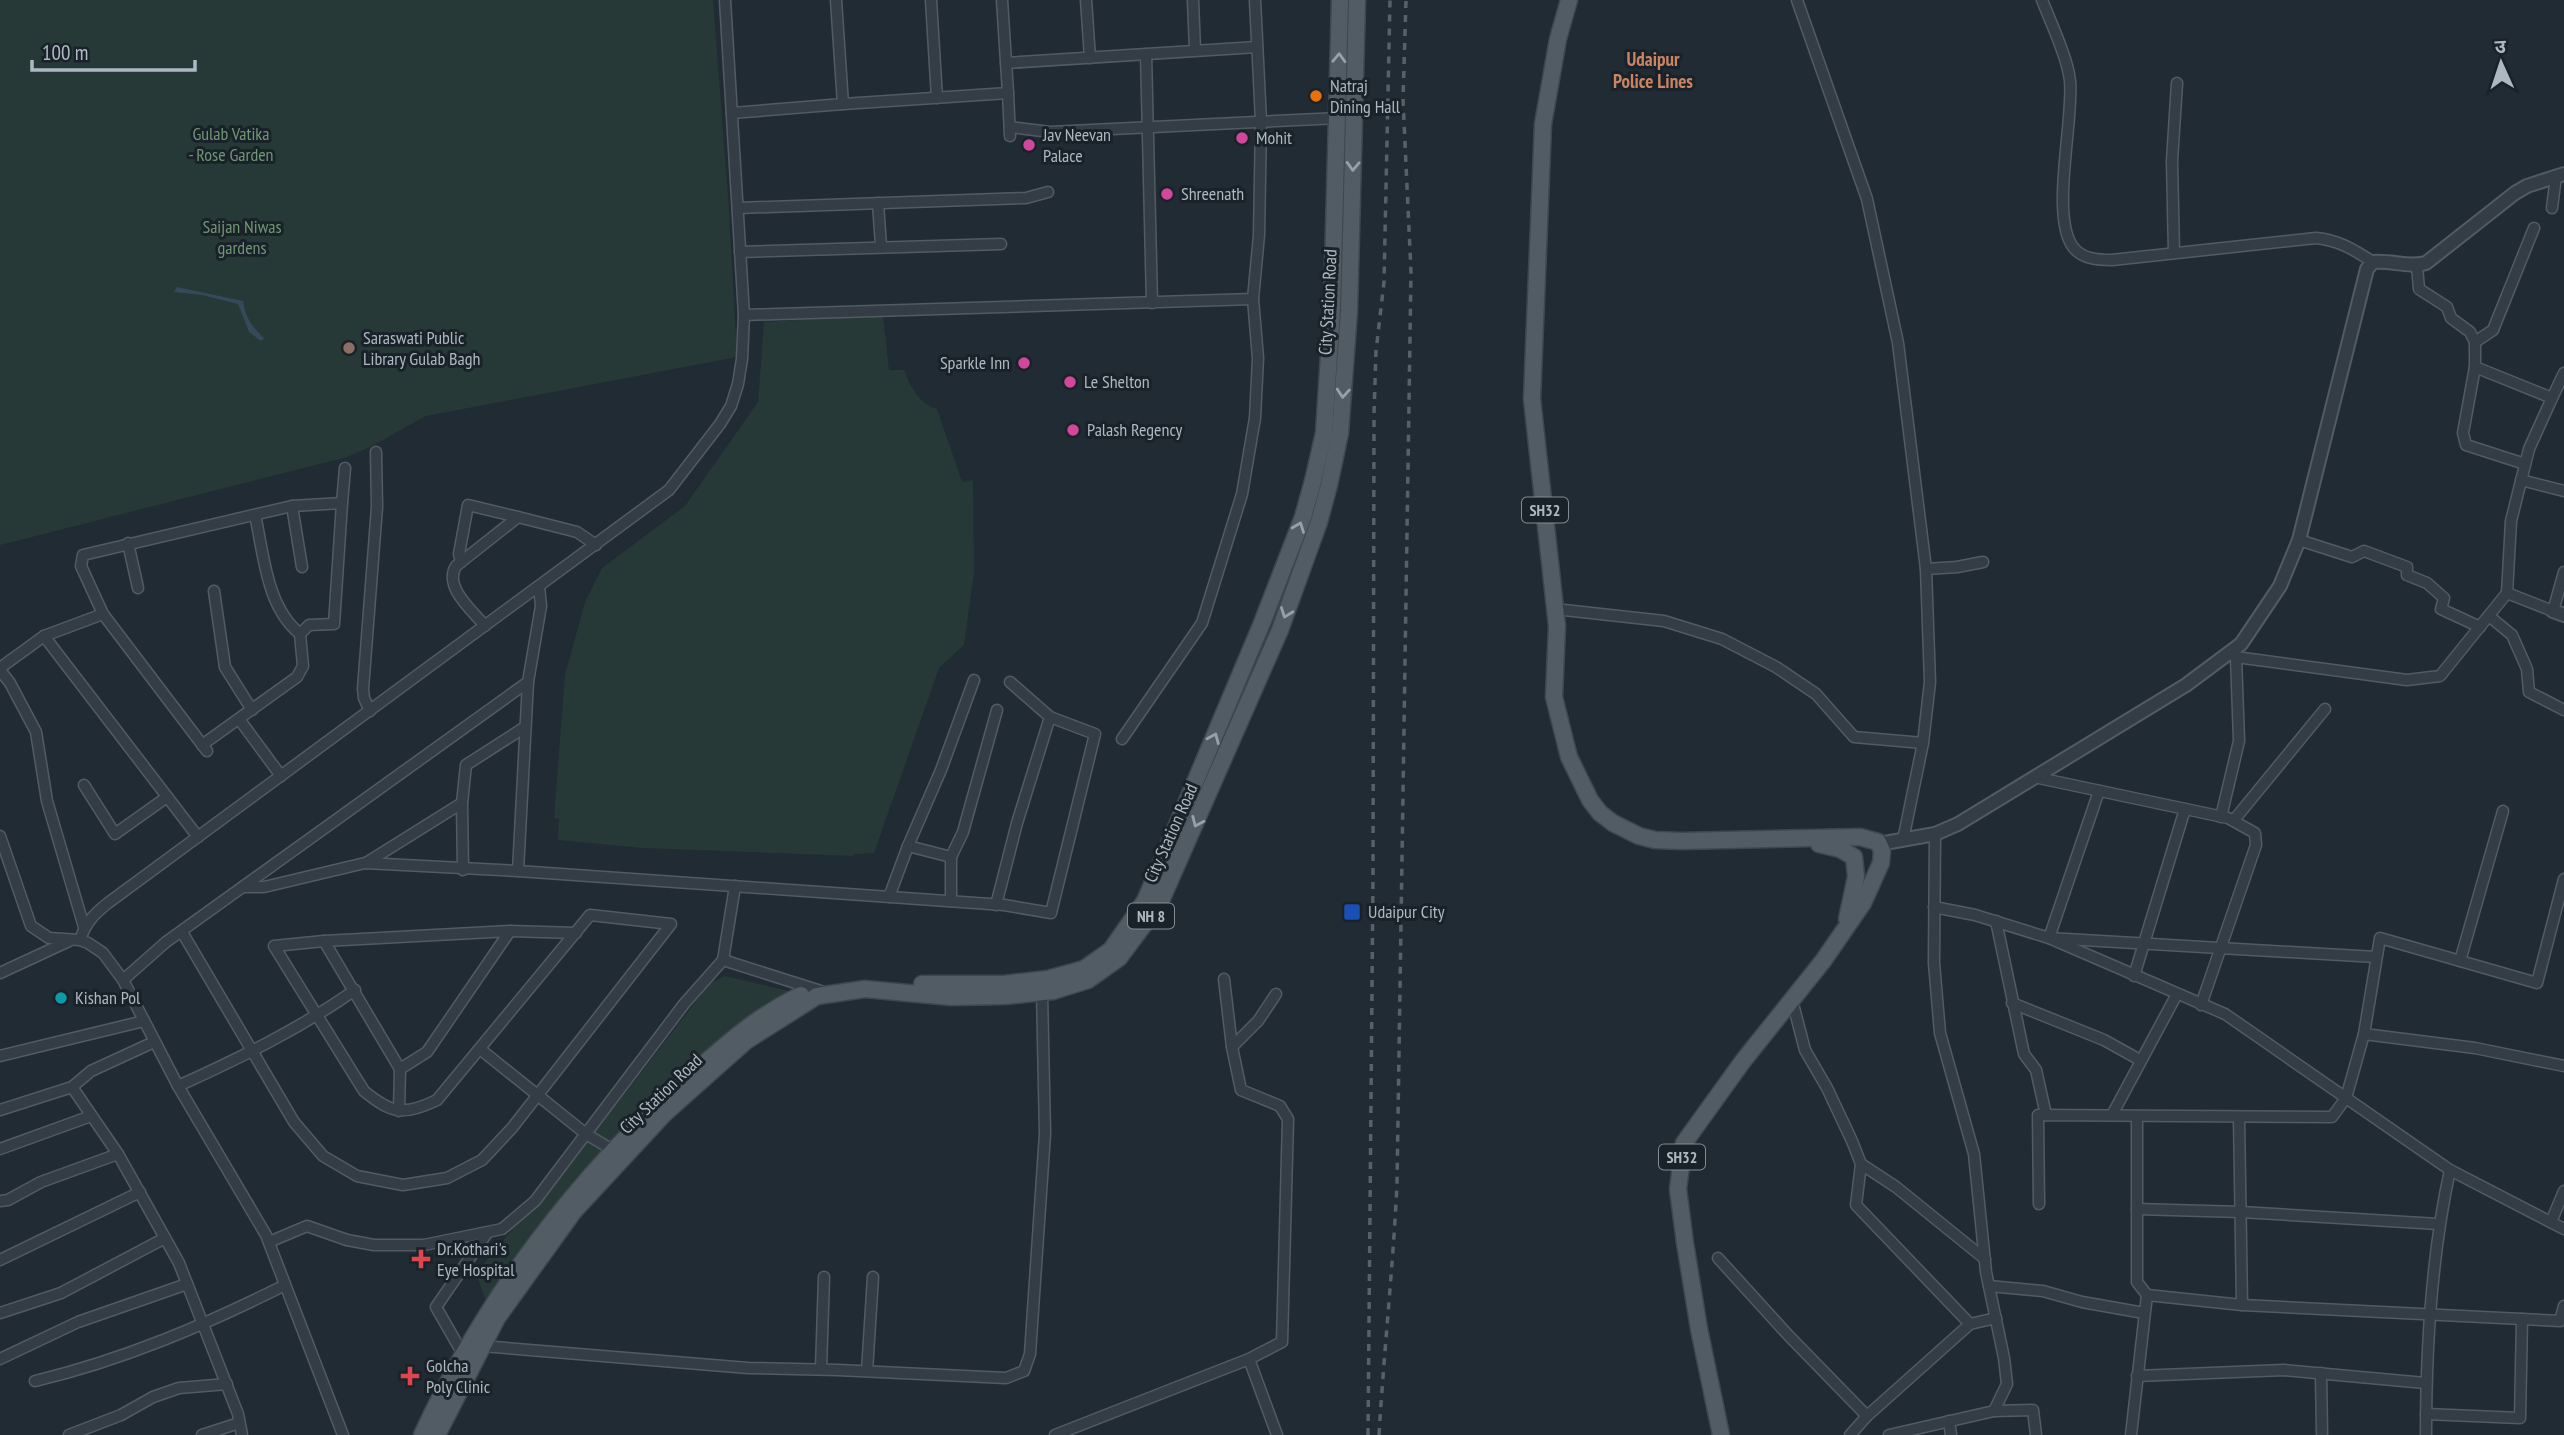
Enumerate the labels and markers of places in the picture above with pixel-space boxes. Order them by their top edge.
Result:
place label: Natraj Dining Hall [1330,74,1401,118]
marker: Natraj Dining Hall [1308,88,1324,104]
place label: Jav Neevan Palace [1042,123,1111,167]
place label: Mohit [1256,126,1292,149]
marker: Mohit [1234,130,1250,146]
marker: Jav Neevan Palace [1021,137,1037,153]
place label: Shreenath [1181,182,1244,205]
marker: Shreenath [1159,186,1175,202]
place label: Saraswati Public Library Gulab Bagh [363,326,480,370]
marker: Saraswati Public Library Gulab Bagh [341,340,357,356]
place label: Sparkle Inn [940,351,1010,374]
marker: Sparkle Inn [1016,355,1032,371]
place label: Le Shelton [1084,370,1150,393]
marker: Le Shelton [1062,374,1078,390]
place label: Palash Regency [1087,418,1183,441]
marker: Palash Regency [1065,422,1081,438]
place label: Udaipur City [1368,900,1445,923]
marker: Udaipur City [1342,902,1362,922]
place label: Kishan Pol [75,986,141,1009]
marker: Kishan Pol [53,990,69,1006]
place label: Dr.Kothari's Eye Hospital [437,1237,515,1281]
marker: Dr.Kothari's Eye Hospital [411,1249,431,1269]
place label: Golcha Poly Clinic [426,1354,491,1398]
marker: Golcha Poly Clinic [400,1366,420,1386]

